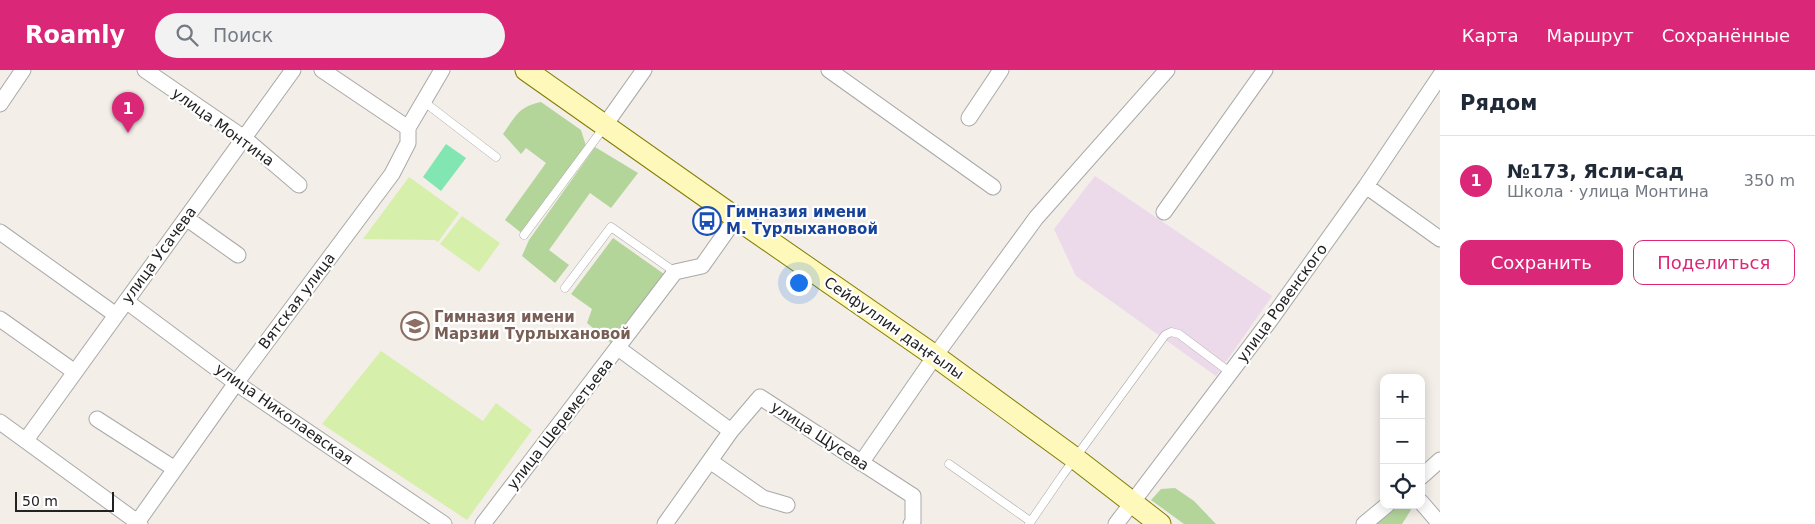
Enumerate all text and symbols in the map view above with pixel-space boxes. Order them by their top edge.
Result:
search box [155,13,505,58]
text: Roamly [25,21,125,49]
icon: search [173,21,201,49]
text: Поиск [213,24,273,46]
text: Карта [1462,25,1519,46]
text: Маршрут [1547,25,1634,46]
text: Сохранённые [1662,25,1790,46]
street label: улица Монтина [168,84,278,170]
text: Рядом [1460,91,1537,115]
pin: 1 [112,92,144,133]
text: №173, Ясли-сад [1507,160,1684,182]
text: 1 [1470,171,1482,190]
text: 350 m [1744,171,1795,190]
text: Школа · улица Монтина [1507,182,1709,201]
street label: улица Усачева [118,203,200,307]
place label: Гимназия имени М. Турлыхановой [726,203,878,238]
bus stop icon: Гимназия имени М. Турлыхановой [692,206,722,236]
street label: улица Ровенского [1233,240,1331,366]
button: Сохранить [1460,240,1623,285]
button: Поделиться [1633,240,1795,285]
street label: Вятская улица [255,249,339,353]
your location [786,270,812,296]
street label: Сейфуллин даңғылы [821,273,967,383]
place label: Гимназия имени Марзии Турлыхановой [434,308,631,343]
school or university icon: Гимназия имени Марзии Турлыхановой [400,311,430,341]
street label: улица Шереметьева [503,355,617,493]
street label: улица Николаевская [212,360,356,468]
map controls [1380,374,1425,509]
button: + [1380,374,1425,419]
street label: улица Щусева [768,398,872,474]
button: − [1380,419,1425,464]
button: locate [1380,464,1425,509]
scale bar [15,489,114,512]
text: 50 m [22,493,58,509]

